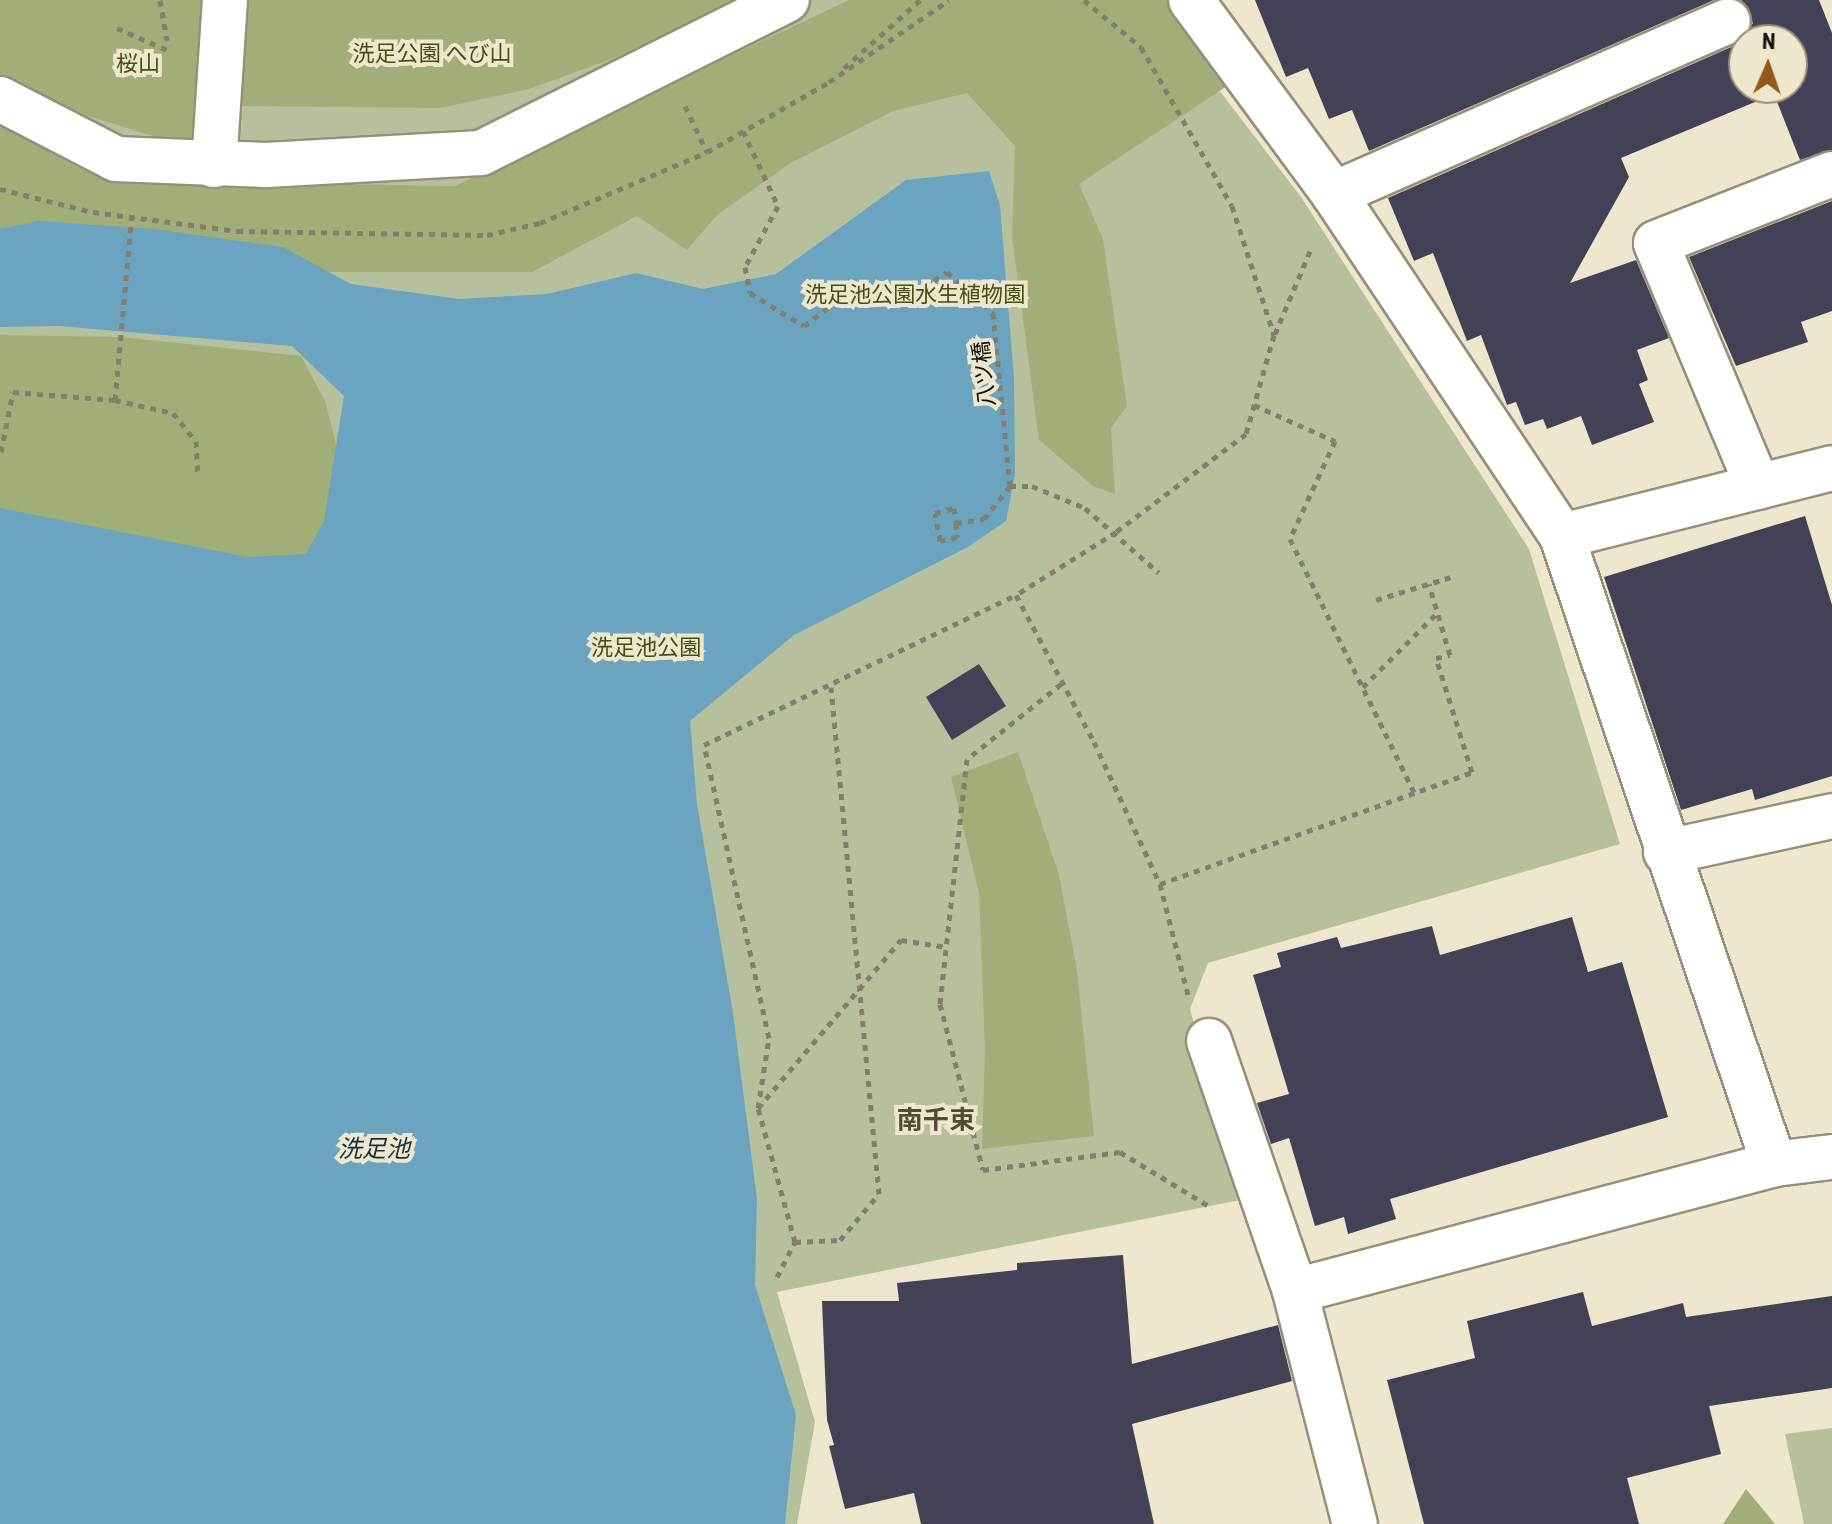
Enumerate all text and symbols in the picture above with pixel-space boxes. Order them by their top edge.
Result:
north arrow [1728,24,1808,104]
text: N [1762,29,1776,54]
park label: 洗足公園 へび山 [352,41,512,67]
park label: 桜山 [116,51,160,77]
park label: 洗足池公園水生植物園 [805,282,1025,308]
street label: 八ツ橋 [967,340,1001,408]
park label: 洗足池公園 [591,635,701,661]
district label: 南千束 [897,1105,975,1137]
water label: 洗足池 [338,1136,410,1164]

